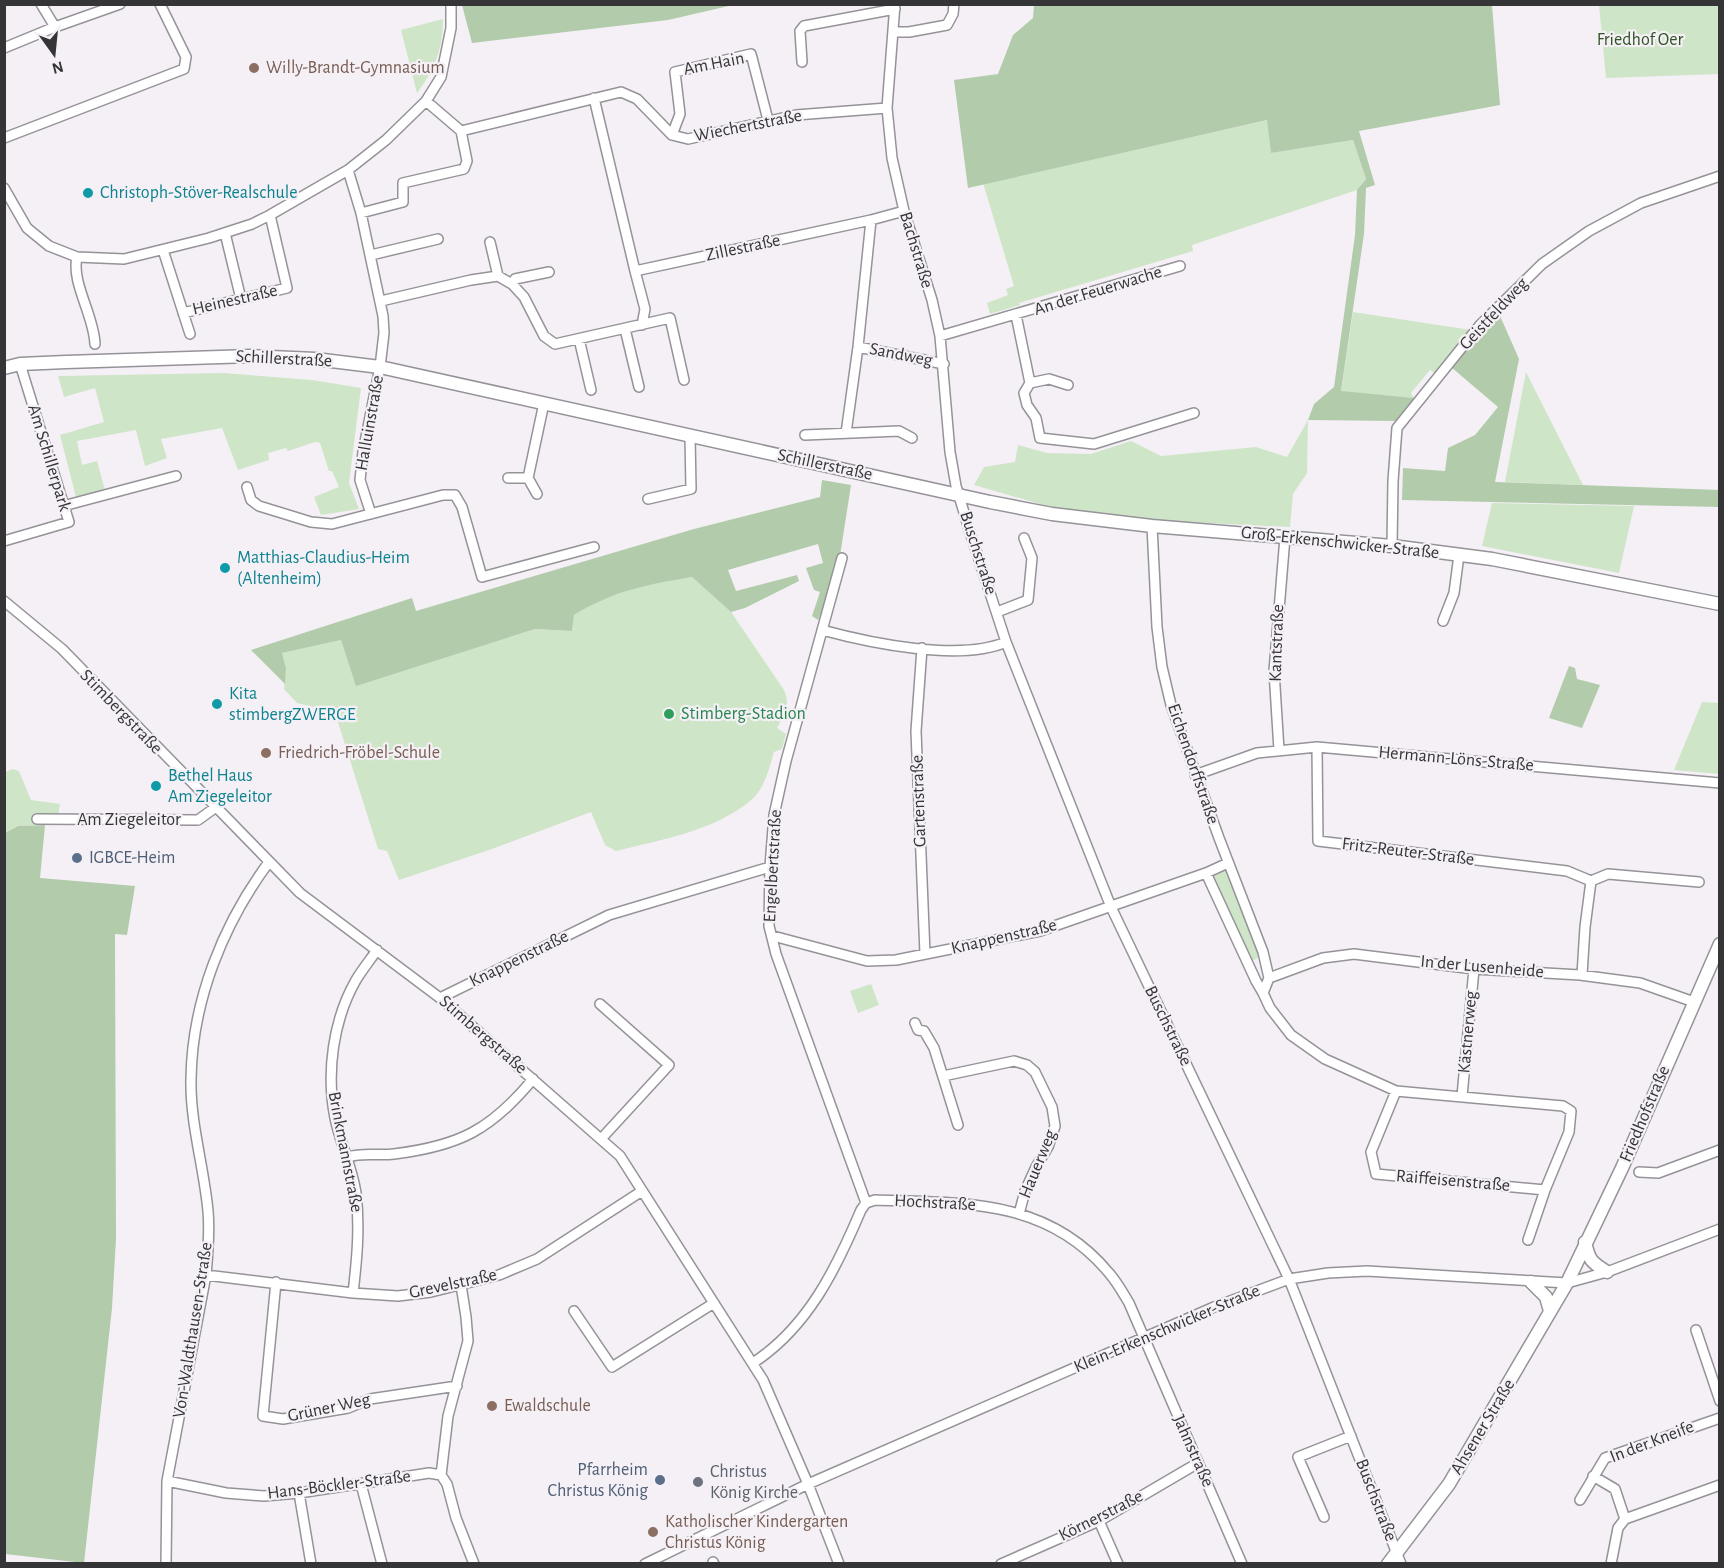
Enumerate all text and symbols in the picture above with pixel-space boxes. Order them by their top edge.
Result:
north arrow [24,24,84,84]
park label: Friedhof Oer [1597,31,1684,49]
street label: Am Hain [682,49,746,79]
text: N [50,58,65,77]
place label: Willy-Brandt-Gymnasium [266,59,445,77]
marker: Willy-Brandt-Gymnasium [247,61,261,75]
street label: Wiechertstraße [693,107,803,145]
place label: Christoph-Stöver-Realschule [100,184,297,202]
marker: Christoph-Stöver-Realschule [81,186,95,200]
street label: Bachstraße [896,210,936,290]
street label: Zillestraße [704,231,782,265]
street label: An der Feuerwache [1032,263,1164,319]
street label: Geistfeldweg [1456,274,1532,354]
street label: Heinestraße [191,281,279,319]
street label: Sandweg [868,340,934,370]
street label: Schillerstraße [235,347,333,371]
street label: Halluinstraße [353,374,387,472]
street label: Am Schillerpark [24,402,74,514]
street label: Schillerstraße [776,446,874,484]
street label: Buschstraße [956,509,1000,597]
street label: Groß-Erkenschwicker-Straße [1240,524,1440,562]
place label: Matthias-Claudius-Heim (Altenheim) [237,549,410,588]
marker: Matthias-Claudius-Heim (Altenheim) [218,561,232,575]
street label: Kantstraße [1267,604,1287,682]
street label: Stimbergstraße [76,666,166,758]
place label: Kita stimbergZWERGE [229,685,356,724]
marker: Kita stimbergZWERGE [210,697,224,711]
street label: Eichendorffstraße [1164,701,1222,827]
place label: Stimberg-Stadion [681,705,806,723]
marker: Stimberg-Stadion [662,707,676,721]
street label: Hermann-Löns-Straße [1378,743,1534,775]
place label: Friedrich-Fröbel-Schule [278,744,440,762]
marker: Friedrich-Fröbel-Schule [259,746,273,760]
street label: Gartenstraße [908,755,930,847]
place label: Bethel Haus Am Ziegeleitor [168,767,272,806]
marker: Bethel Haus Am Ziegeleitor [149,779,163,793]
street label: Engelbertstraße [761,809,785,923]
street label: Am Ziegeleitor [77,811,181,829]
street label: Fritz-Reuter-Straße [1341,835,1475,869]
place label: IGBCE-Heim [89,849,175,867]
marker: IGBCE-Heim [70,851,84,865]
street label: Knappenstraße [949,916,1059,958]
street label: Knappenstraße [467,927,571,991]
street label: In der Lusenheide [1420,953,1544,981]
street label: Buschstraße [1141,983,1195,1069]
street label: Kästnerweg [1455,990,1481,1074]
street label: Stimbergstraße [436,992,530,1078]
street label: Friedhofstraße [1617,1063,1673,1165]
street label: Brinkmannstraße [324,1090,366,1214]
street label: Hauerweg [1016,1127,1060,1201]
street label: Raiffeisenstraße [1395,1167,1511,1195]
street label: Hochstraße [894,1192,976,1214]
street label: Von-Waldthausen-Straße [170,1241,216,1419]
street label: Grevelstraße [407,1266,499,1302]
street label: Klein-Erkenschwicker-Straße [1071,1282,1263,1376]
street label: Ahsener Straße [1448,1376,1518,1478]
street label: Grüner Weg [286,1390,372,1426]
place label: Ewaldschule [504,1397,591,1415]
marker: Ewaldschule [485,1399,499,1413]
street label: Jahnstraße [1169,1412,1217,1490]
street label: In der Kneife [1608,1418,1696,1466]
street label: Buschstraße [1352,1456,1400,1544]
place label: Pfarrheim Christus König [548,1461,648,1500]
place label: Christus König Kirche [710,1463,798,1502]
street label: Hans-Böckler-Straße [266,1467,412,1503]
marker: Pfarrheim Christus König [653,1473,667,1487]
marker: Christus König Kirche [691,1475,705,1489]
street label: Körnerstraße [1056,1487,1146,1545]
place label: Katholischer Kindergarten Christus König [665,1513,848,1552]
marker: Katholischer Kindergarten Christus König [646,1525,660,1539]

